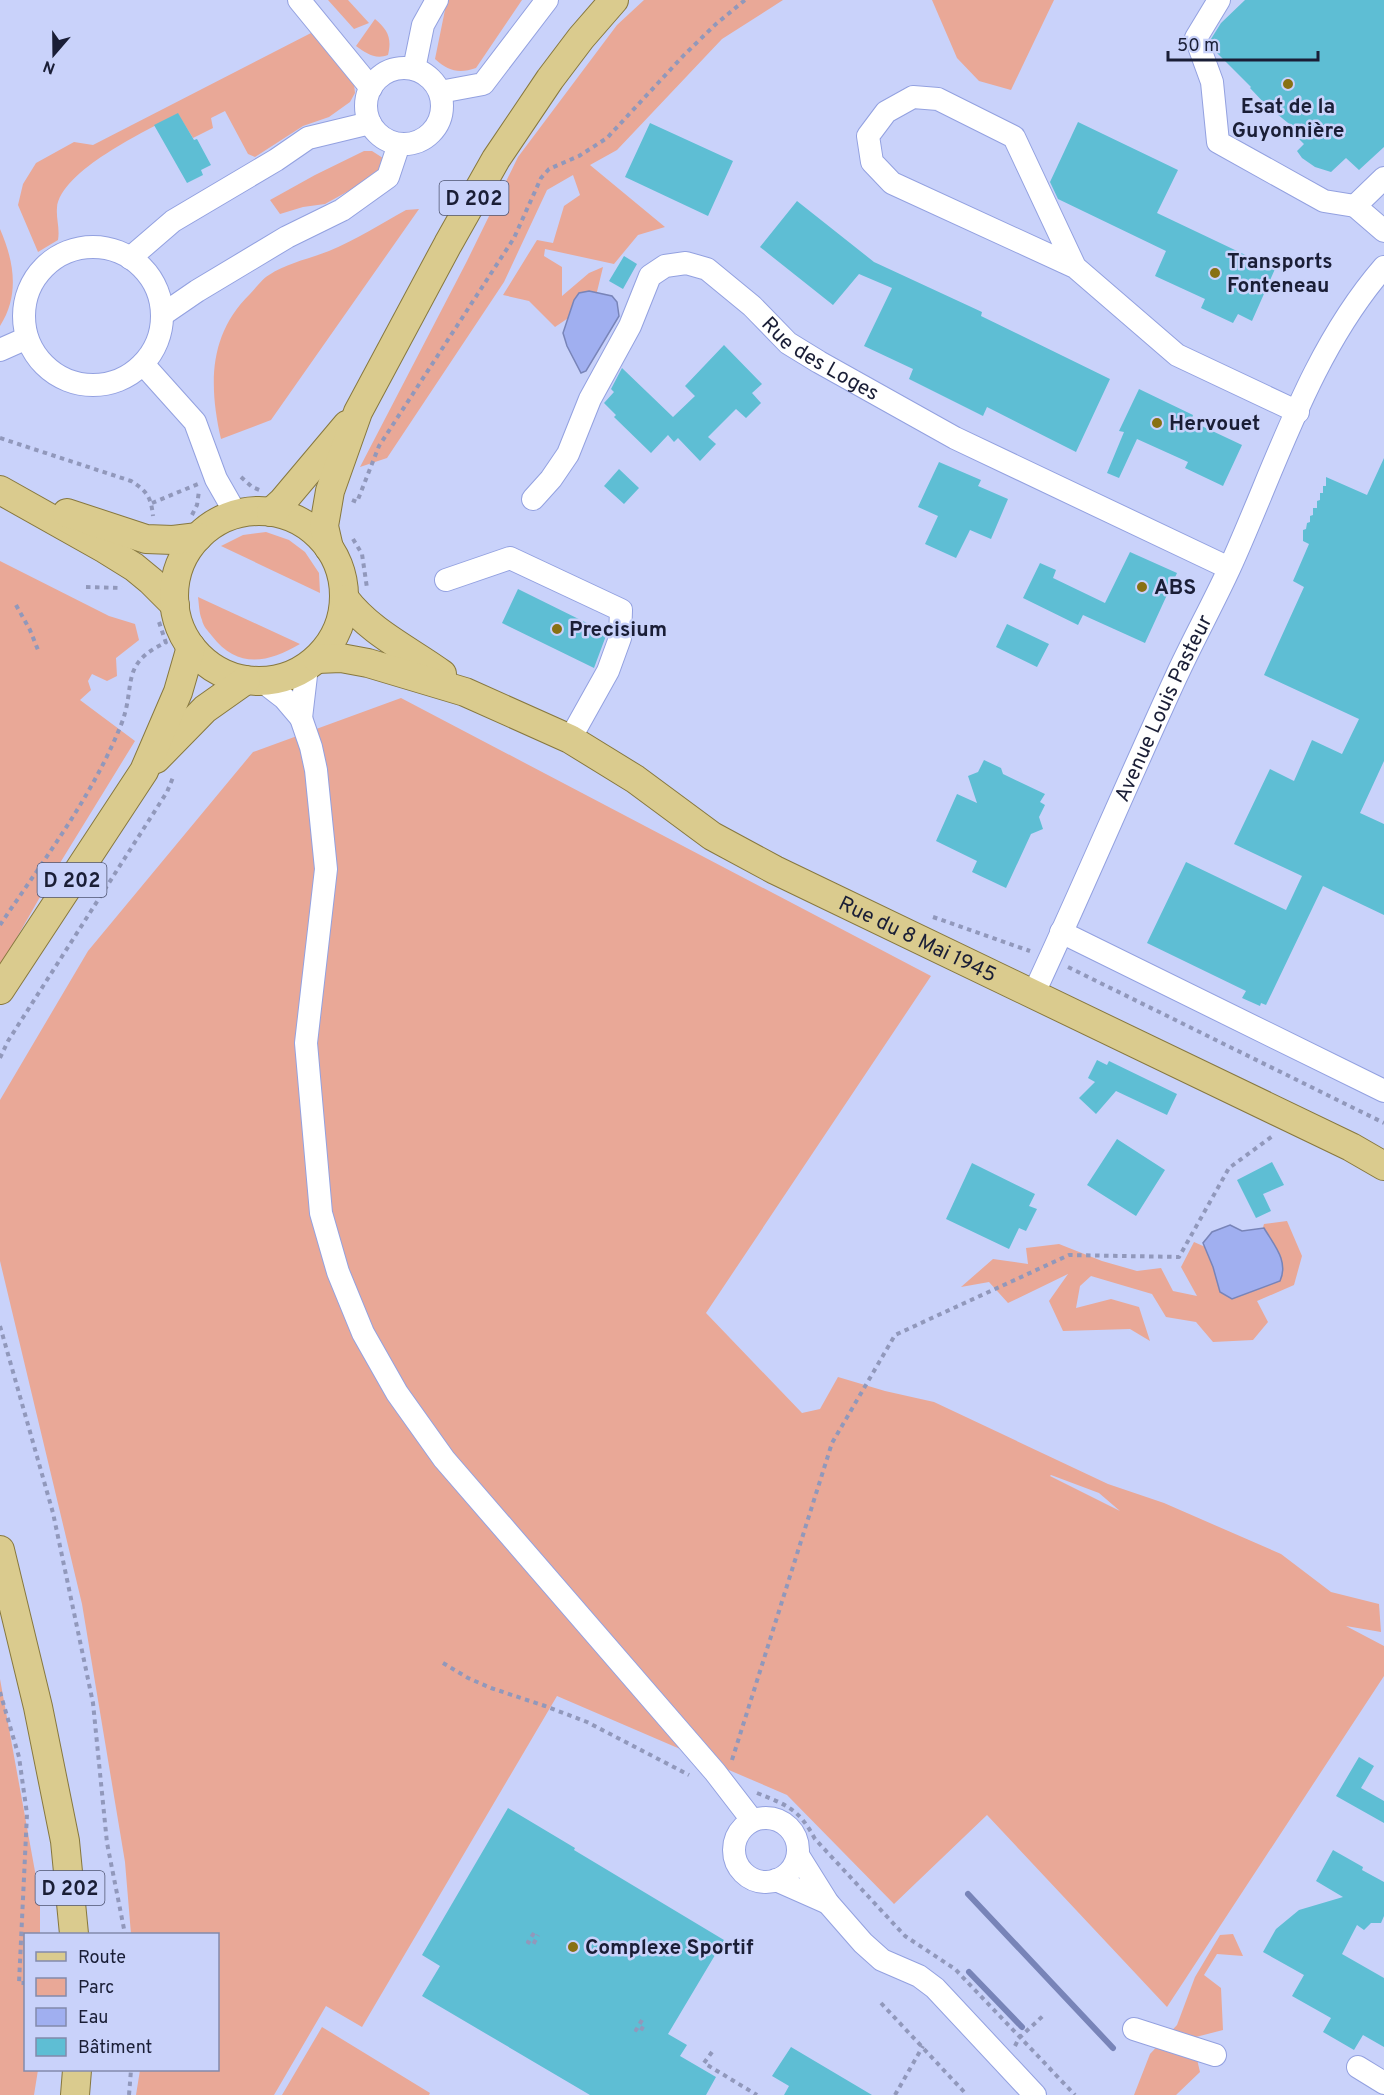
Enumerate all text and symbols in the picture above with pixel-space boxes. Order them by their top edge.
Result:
north arrow [24,24,84,84]
scale bar [1168,24,1318,62]
text: 50 m [1177,35,1219,58]
text: N [41,55,58,78]
marker: Esat de la Guyonnière [1281,77,1295,91]
place label: Esat de la Guyonnière [1232,94,1344,145]
road number: D 202 [440,181,508,215]
place label: Transports Fonteneau [1227,249,1333,300]
marker: Transports Fonteneau [1208,266,1222,280]
street label: Rue des Loges [755,311,883,408]
place label: Hervouet [1169,411,1260,438]
marker: Hervouet [1150,416,1164,430]
place label: ABS [1154,575,1196,602]
marker: ABS [1135,580,1149,594]
street label: Avenue Louis Pasteur [1109,611,1219,807]
place label: Precisium [569,617,667,644]
marker: Precisium [550,622,564,636]
road number: D 202 [38,863,106,897]
street label: Rue du 8 Mai 1945 [834,891,1001,990]
road number: D 202 [36,1871,104,1905]
legend [24,1933,219,2071]
place label: Complexe Sportif [585,1935,754,1962]
marker: Complexe Sportif [566,1940,580,1954]
text: Route [78,1947,126,1970]
text: Parc [78,1977,114,2000]
text: Eau [78,2007,108,2030]
text: Bâtiment [78,2037,152,2060]

